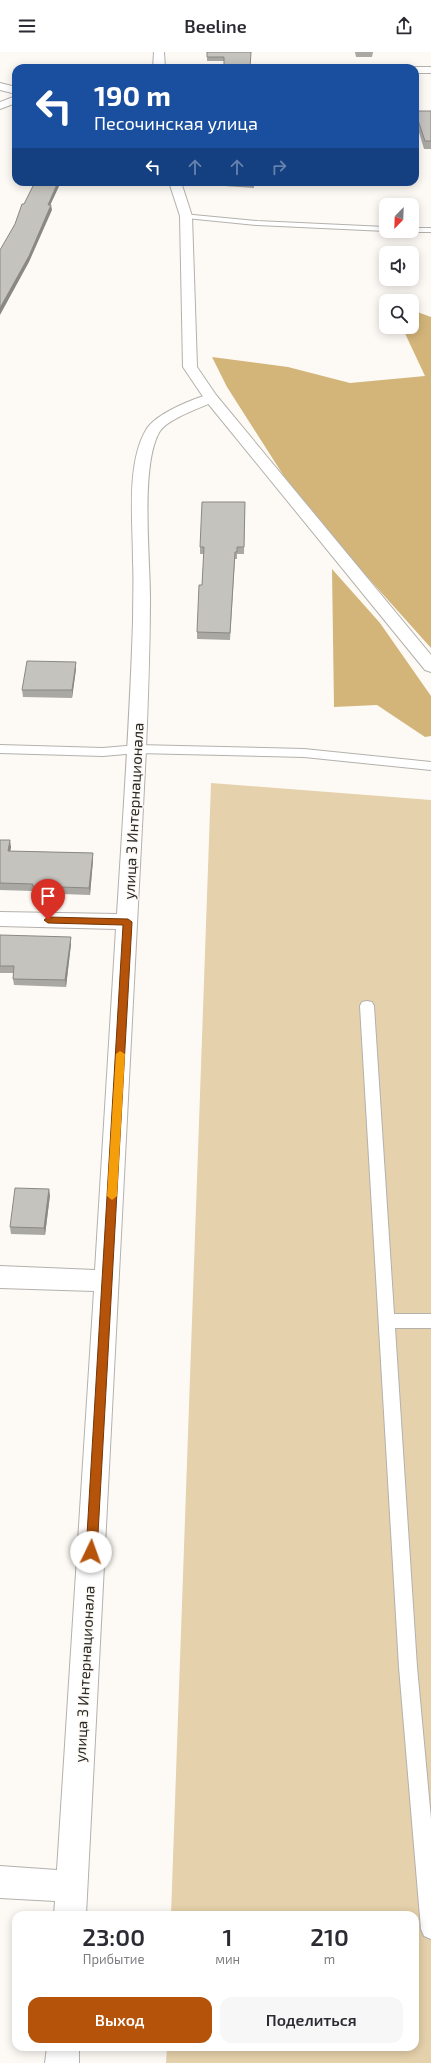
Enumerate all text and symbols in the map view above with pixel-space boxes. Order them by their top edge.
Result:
icon: menu [16,15,38,37]
text: Beeline [184,15,247,37]
icon: share [393,15,415,37]
text: 190 m [94,78,171,112]
icon: left [28,80,80,132]
text: Песочинская улица [94,112,258,134]
icon: left [142,156,164,178]
icon: ahead [184,156,206,178]
icon: ahead [226,156,248,178]
icon: right [268,156,290,178]
north arrow [379,198,419,238]
map controls [379,198,419,334]
button: sound [379,246,419,286]
button: search [379,294,419,334]
street label: улица 3 Интернационала [119,722,148,900]
pin [31,879,65,920]
icon: arrive [37,885,59,907]
position arrow [70,1531,112,1573]
street label: улица 3 Интернационала [70,1585,99,1763]
text: 23:00 [82,1922,145,1951]
text: 1 [223,1922,233,1951]
text: 210 [310,1922,349,1951]
text: Прибытие [83,1951,144,1967]
text: мин [215,1951,240,1967]
text: m [324,1951,335,1967]
button: Выход [28,1997,212,2043]
button: Поделиться [220,1997,403,2043]

